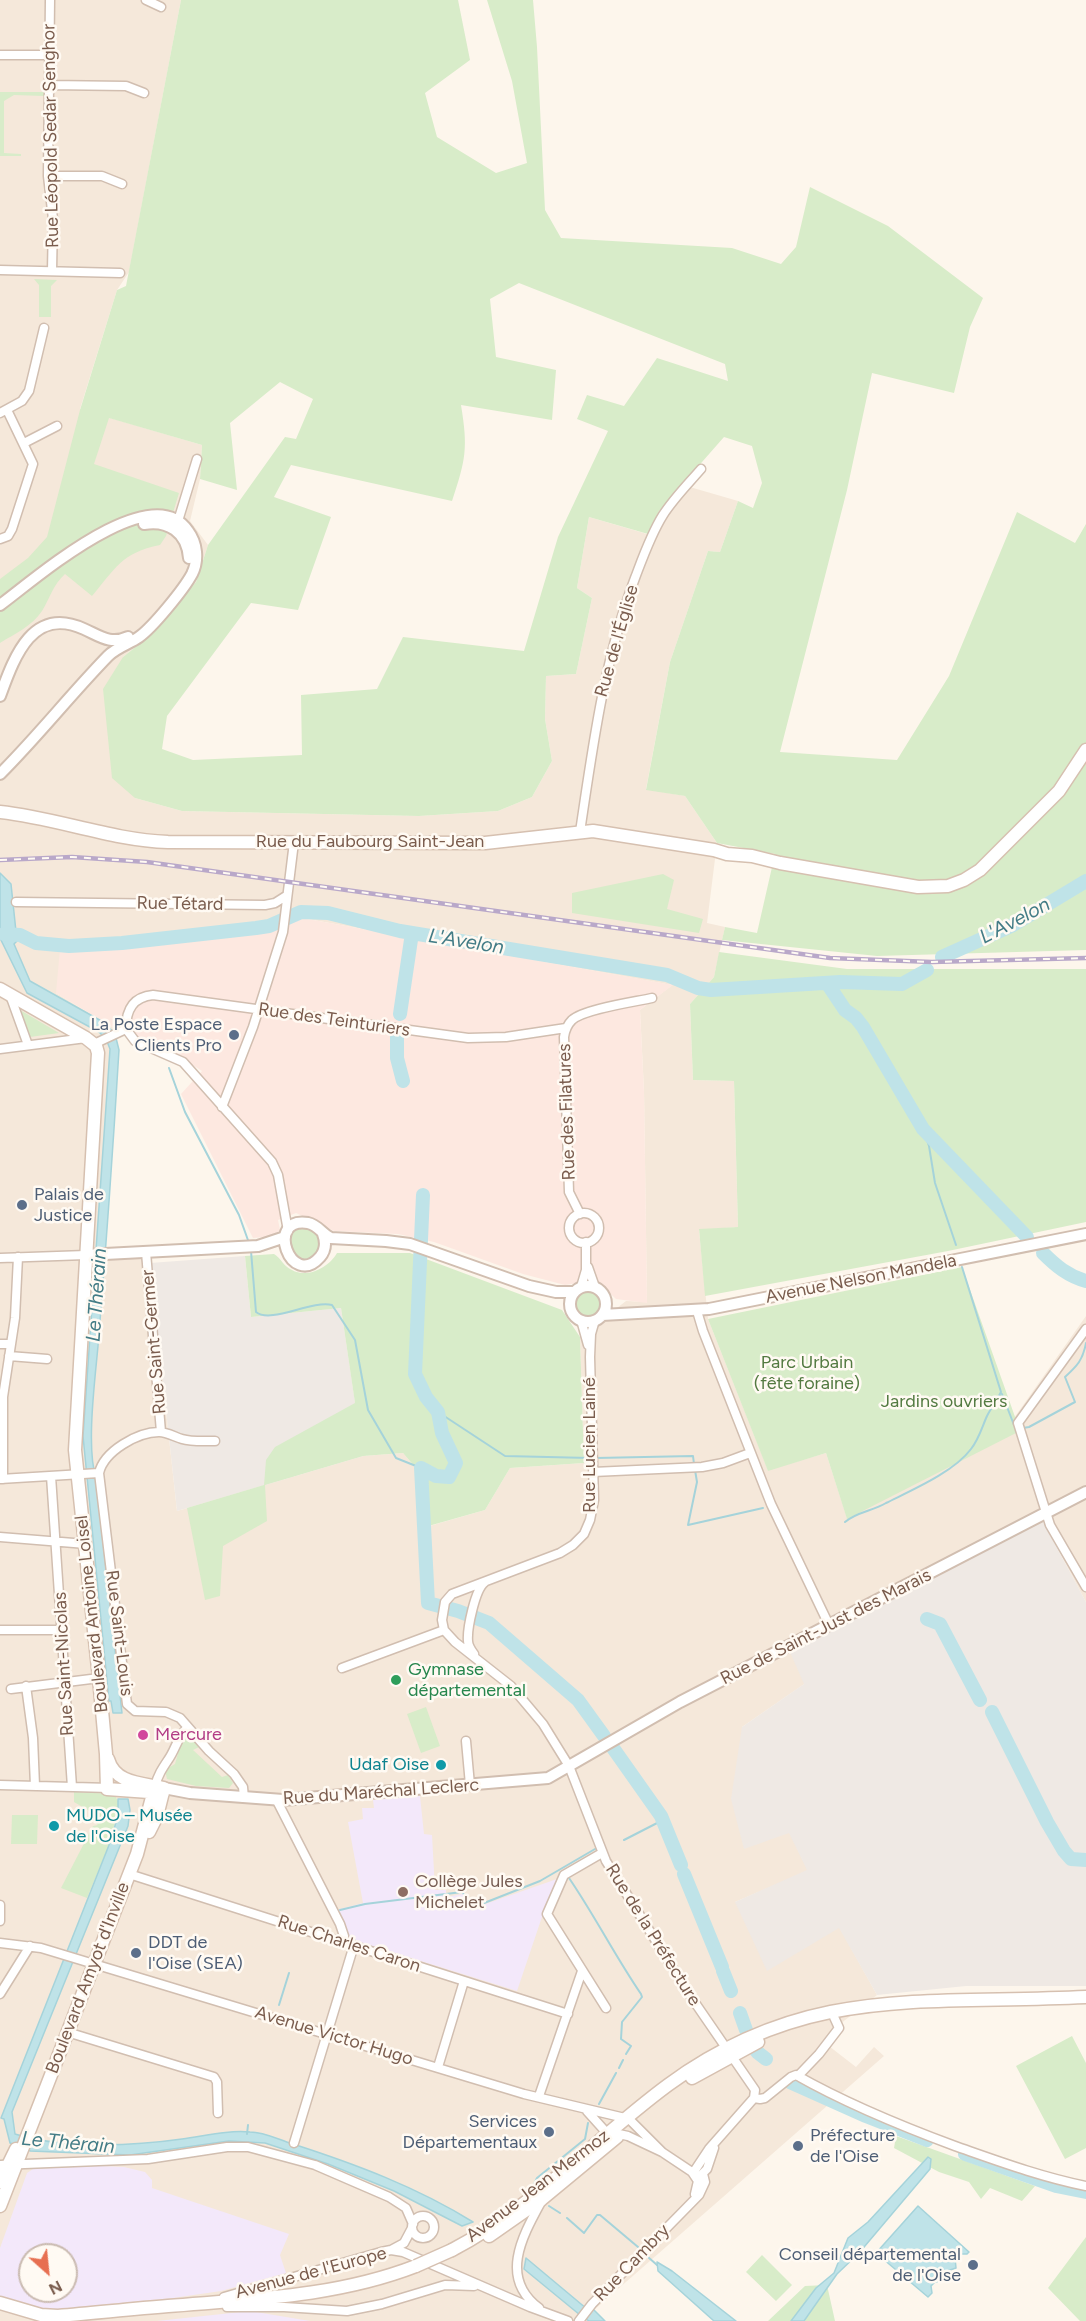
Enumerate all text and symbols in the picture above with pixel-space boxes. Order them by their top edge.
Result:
street label: Rue Léopold Sedar Senghor [38,24,64,248]
street label: Rue de l'Église [591,582,643,700]
street label: Rue du Faubourg Saint-Jean [256,831,484,853]
street label: Rue Tétard [136,892,224,916]
water label: L'Avelon [976,893,1054,949]
water label: L'Avelon [427,924,505,960]
street label: Rue des Teinturiers [257,999,411,1041]
place label: La Poste Espace Clients Pro [90,1014,222,1056]
marker: La Poste Espace Clients Pro [227,1028,241,1042]
street label: Rue des Filatures [554,1043,580,1181]
place label: Palais de Justice [34,1184,104,1226]
marker: Palais de Justice [15,1198,29,1212]
water label: Le Thérain [82,1247,112,1343]
street label: Avenue Nelson Mandela [764,1250,958,1308]
street label: Rue Saint-Germer [137,1269,171,1415]
park label: Parc Urbain (fête foraine) [754,1352,860,1394]
street label: Rue Lucien Lainé [579,1377,601,1513]
park label: Jardins ouvriers [881,1391,1007,1413]
street label: Boulevard Antoine Loisel [71,1514,113,1714]
street label: Rue de Saint-Just des Marais [717,1564,935,1690]
street label: Rue Saint-Louis [101,1569,137,1697]
street label: Rue Saint-Nicolas [49,1591,79,1737]
place label: Gymnase départemental [408,1659,526,1702]
marker: Gymnase départemental [389,1673,403,1687]
place label: Mercure [155,1724,222,1746]
marker: Mercure [136,1728,150,1742]
place label: Udaf Oise [349,1754,429,1776]
marker: Udaf Oise [434,1758,448,1772]
street label: Rue du Maréchal Leclerc [282,1774,480,1810]
place label: MUDO – Musée de l'Oise [66,1805,192,1848]
marker: MUDO – Musée de l'Oise [47,1819,61,1833]
street label: Rue de la Préfecture [601,1860,705,2010]
place label: Collège Jules Michelet [415,1871,523,1914]
street label: Boulevard Amyot d'Inville [42,1879,134,2077]
marker: Collège Jules Michelet [396,1885,410,1899]
street label: Rue Charles Caron [275,1911,423,1977]
place label: DDT de l'Oise (SEA) [148,1932,243,1974]
marker: DDT de l'Oise (SEA) [129,1946,143,1960]
street label: Avenue Victor Hugo [252,2002,416,2070]
place label: Services Départementaux [403,2111,537,2154]
street label: Avenue Jean Mermoz [462,2125,614,2247]
marker: Services Départementaux [542,2125,556,2139]
place label: Préfecture de l'Oise [810,2125,895,2168]
water label: Le Thérain [20,2127,116,2159]
marker: Préfecture de l'Oise [791,2139,805,2153]
street label: Rue Cambry [590,2220,674,2306]
street label: Avenue de l'Europe [233,2242,389,2304]
north arrow [18,2243,78,2303]
place label: Conseil départemental de l'Oise [779,2244,961,2286]
marker: Conseil départemental de l'Oise [966,2258,980,2272]
text: N [46,2276,65,2299]

